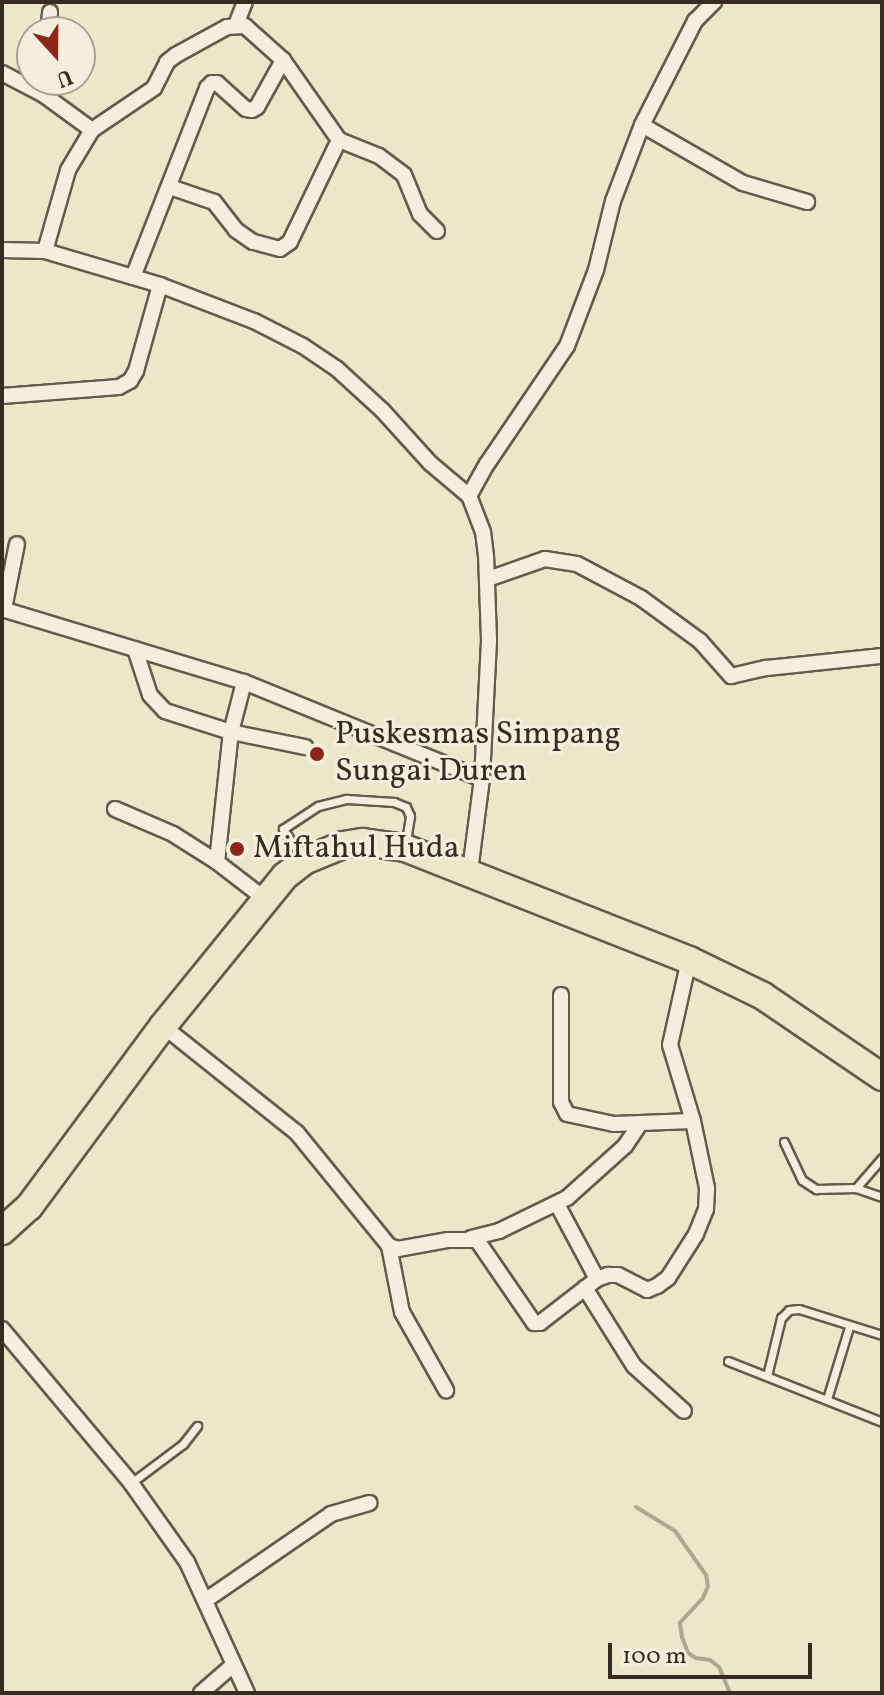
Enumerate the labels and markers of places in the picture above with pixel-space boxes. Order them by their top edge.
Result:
place label: Puskesmas Simpang Sungai Duren [335,717,621,792]
marker: Puskesmas Simpang Sungai Duren [306,743,328,765]
place label: Miftahul Huda [253,830,460,868]
marker: Miftahul Huda [228,840,246,858]

